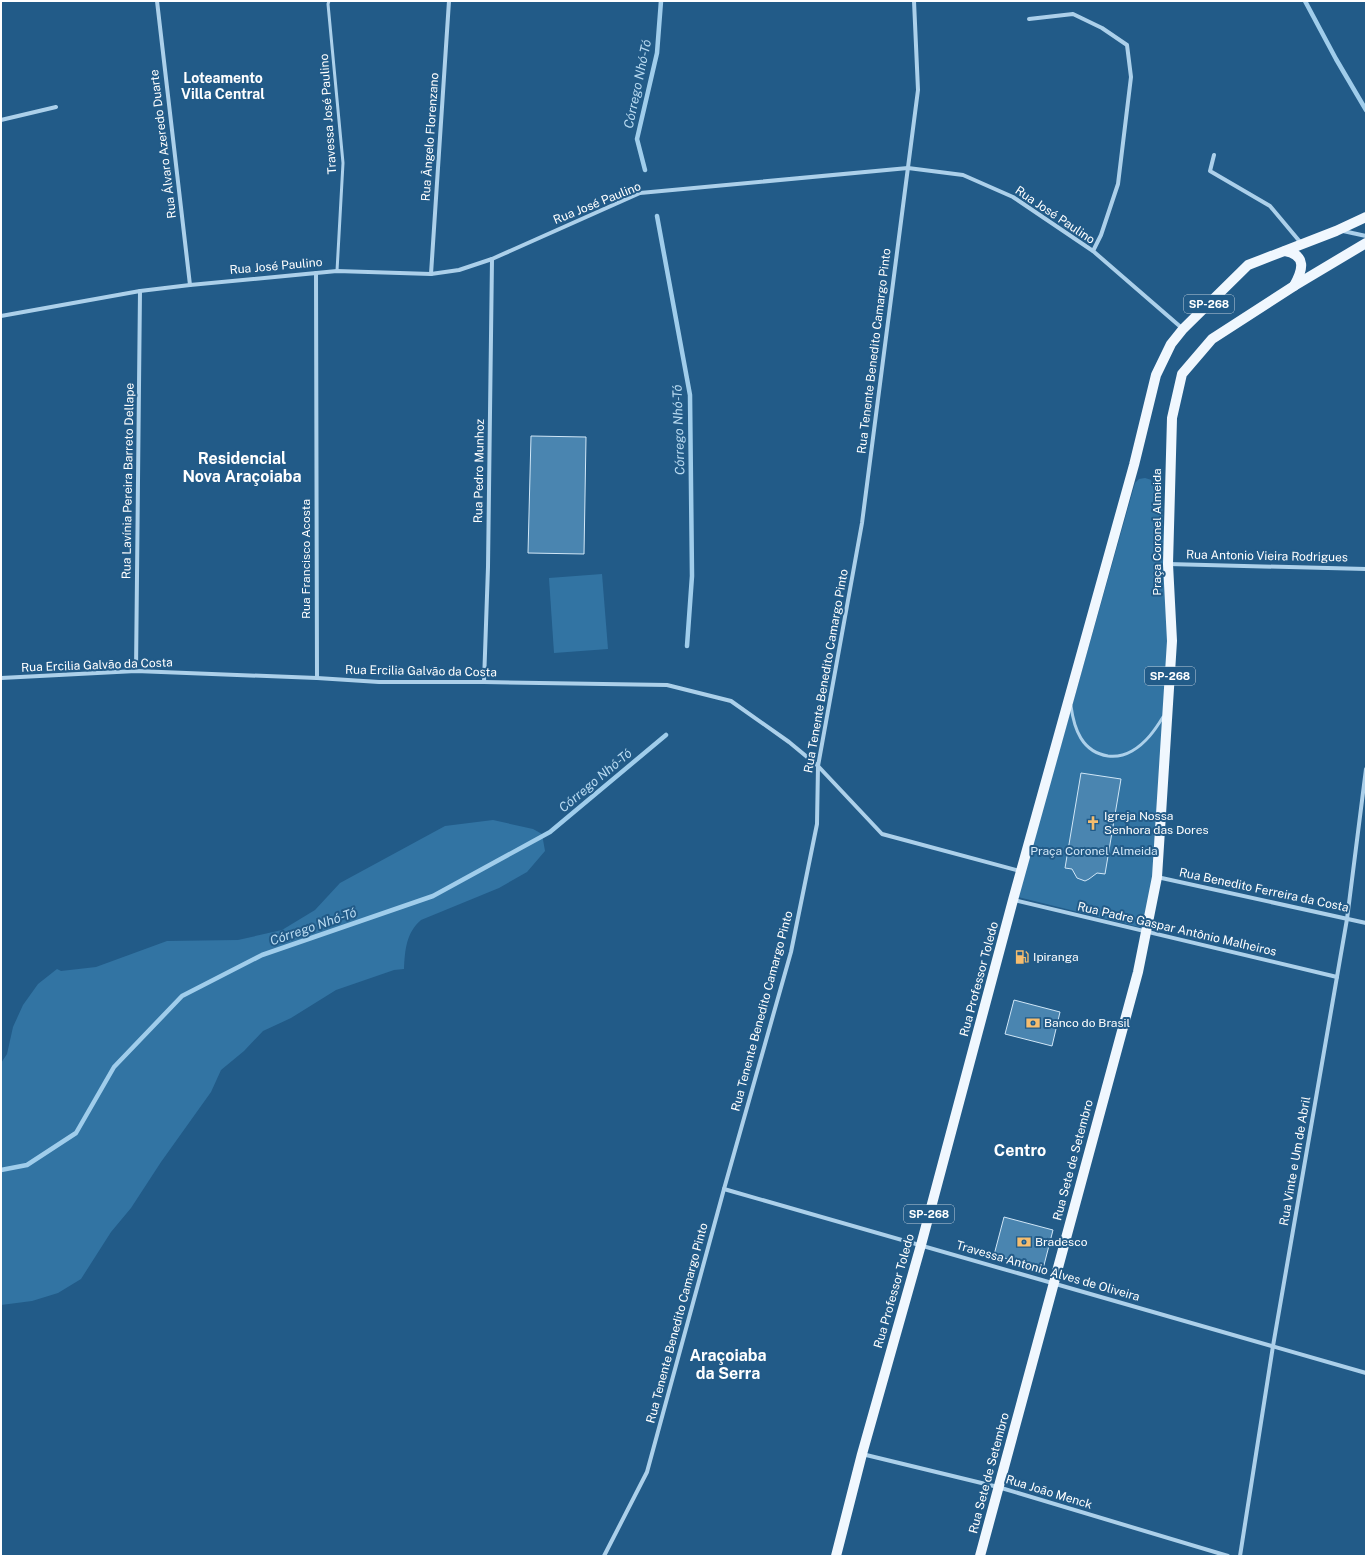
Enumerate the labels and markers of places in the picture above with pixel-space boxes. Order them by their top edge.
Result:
place label: Igreja Nossa Senhora das Dores [1104,809,1209,837]
church icon: Igreja Nossa Senhora das Dores [1085,815,1101,831]
fuel station icon: Ipiranga [1014,949,1030,965]
place label: Ipiranga [1033,950,1079,964]
bank icon: Banco do Brasil [1025,1015,1041,1031]
place label: Banco do Brasil [1044,1016,1131,1030]
bank icon: Bradesco [1016,1234,1032,1250]
place label: Bradesco [1035,1235,1088,1249]

